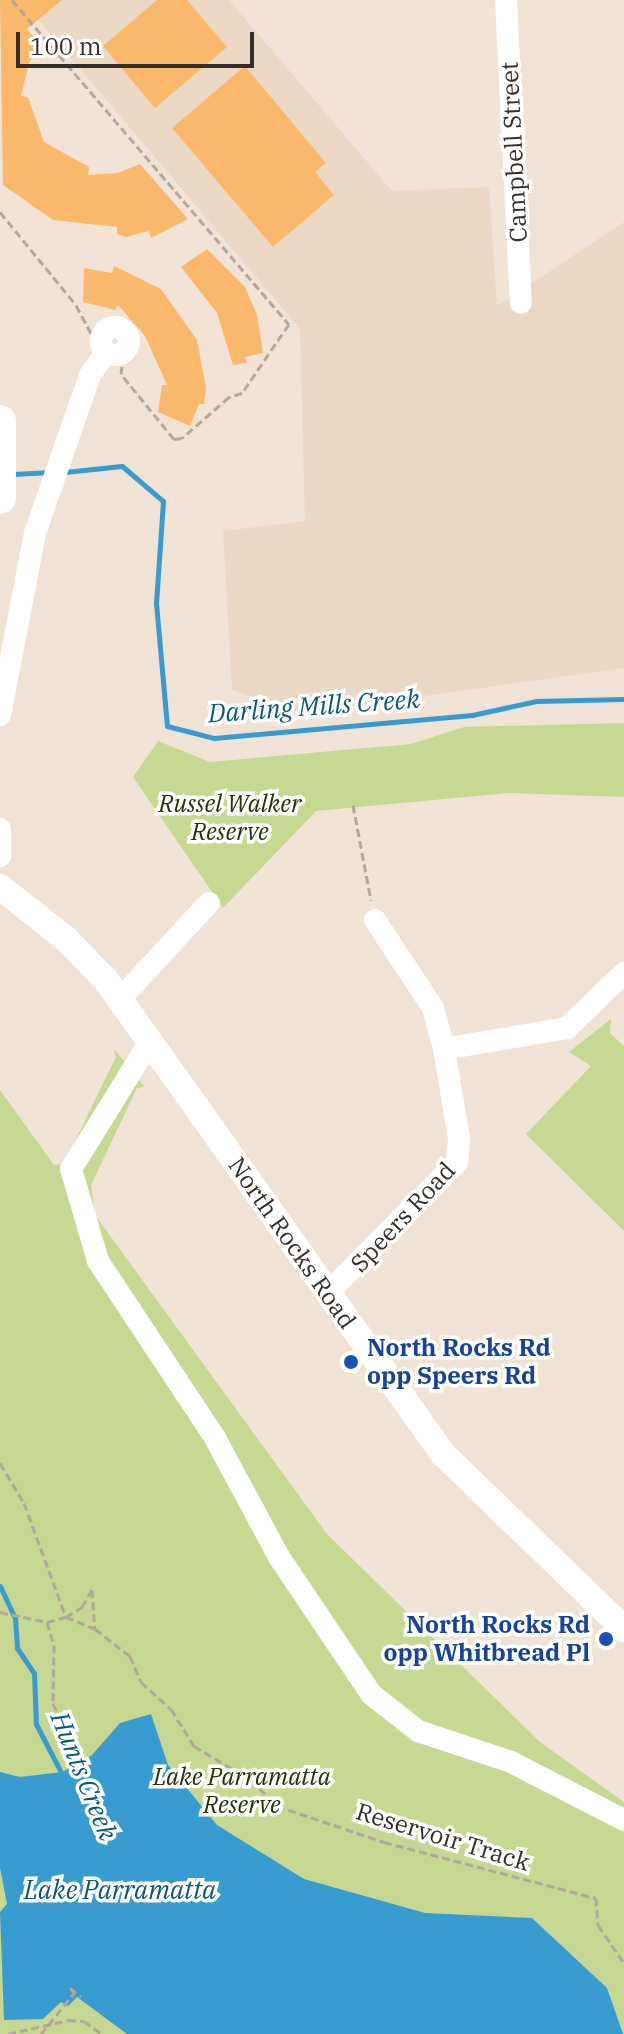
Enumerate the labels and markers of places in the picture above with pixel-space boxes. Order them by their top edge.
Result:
place label: North Rocks Rd opp Speers Rd [367,1334,551,1390]
marker: North Rocks Rd opp Speers Rd [342,1353,360,1371]
place label: North Rocks Rd opp Whitbread Pl [384,1611,590,1667]
marker: North Rocks Rd opp Whitbread Pl [597,1630,615,1648]

